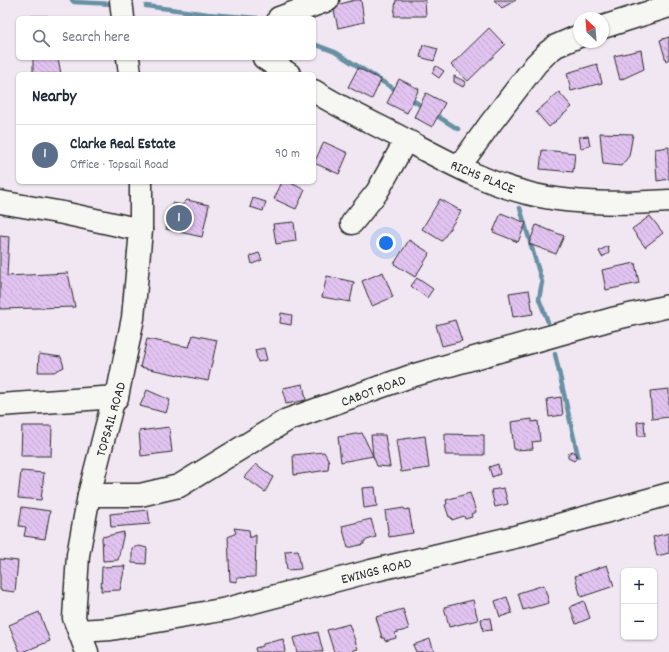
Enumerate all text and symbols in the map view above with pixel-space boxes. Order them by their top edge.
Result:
north arrow [573,12,609,48]
search box [16,16,316,60]
icon: search [30,27,52,49]
text: Search here [62,27,130,49]
text: Nearby [32,86,76,110]
text: Clarke Real Estate [70,134,176,156]
text: 1 [44,145,46,164]
text: 90 m [275,145,300,164]
text: Office · Topsail Road [70,156,168,175]
street label: RICHS PLACE [447,156,518,200]
pin: 1 [166,203,192,233]
your location [376,233,396,253]
street label: CABOT ROAD [338,371,409,413]
street label: TOPSAIL ROAD [92,380,132,459]
street label: EWINGS ROAD [339,554,414,590]
map controls [621,568,657,640]
button: + [621,568,657,604]
button: − [621,604,657,640]

